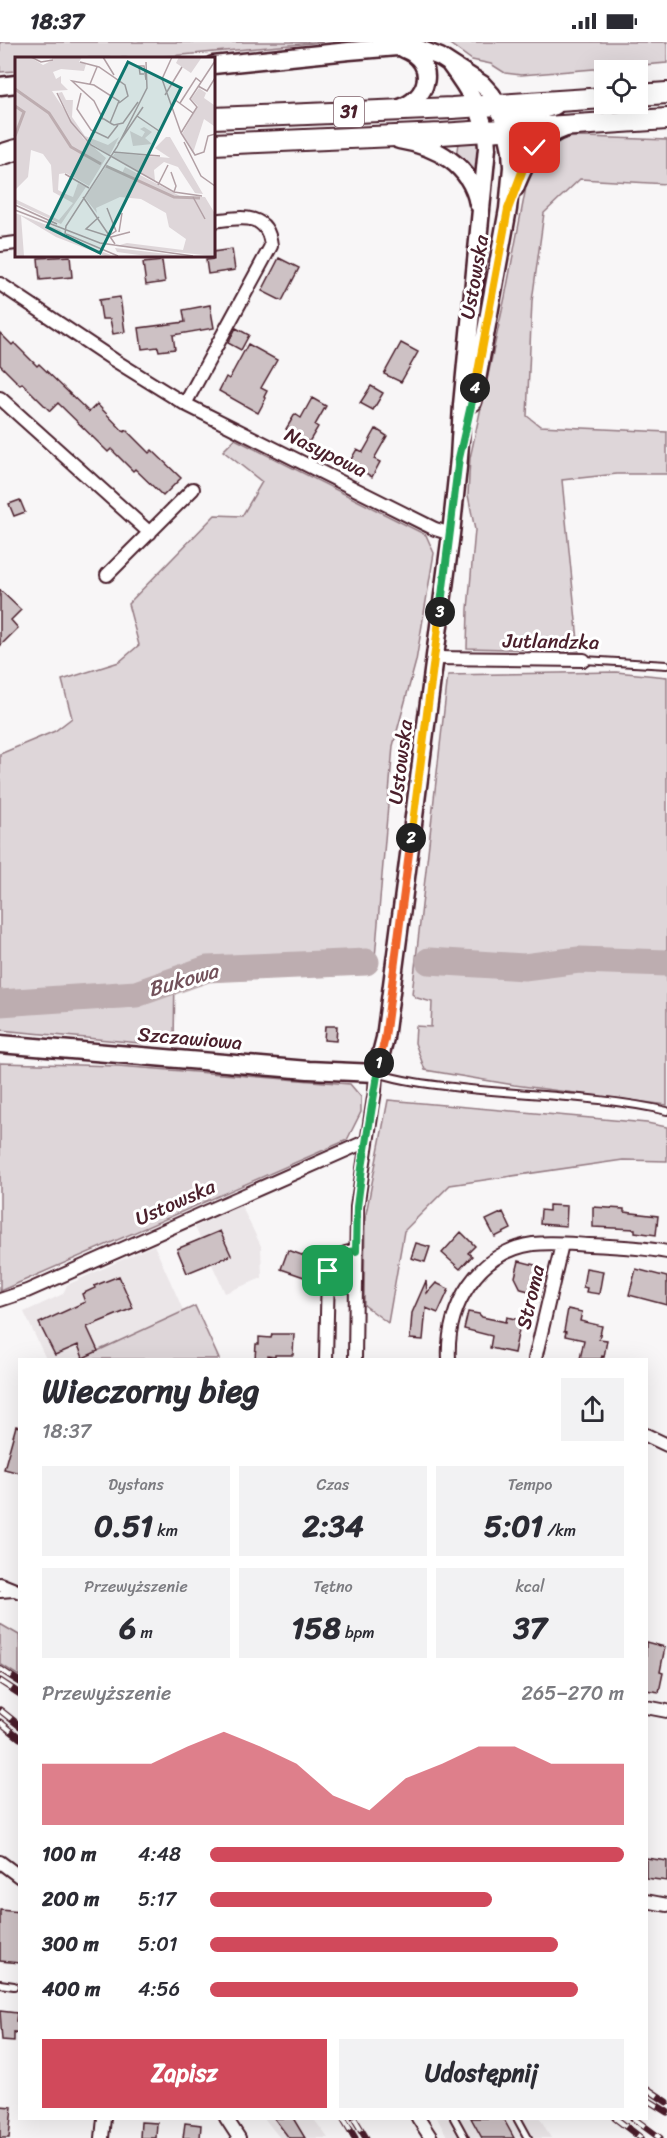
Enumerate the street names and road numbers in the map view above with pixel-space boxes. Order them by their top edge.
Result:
road number: 31 [334,97,364,127]
street label: Ustowska [450,231,499,322]
street label: Nasypowa [279,417,373,487]
street label: Jutlandzka [502,623,599,660]
street label: Ustowska [378,717,423,806]
street label: Szczawiowa [136,1017,244,1060]
street label: Ustowska [129,1169,222,1236]
street label: Stroma [506,1261,555,1333]

